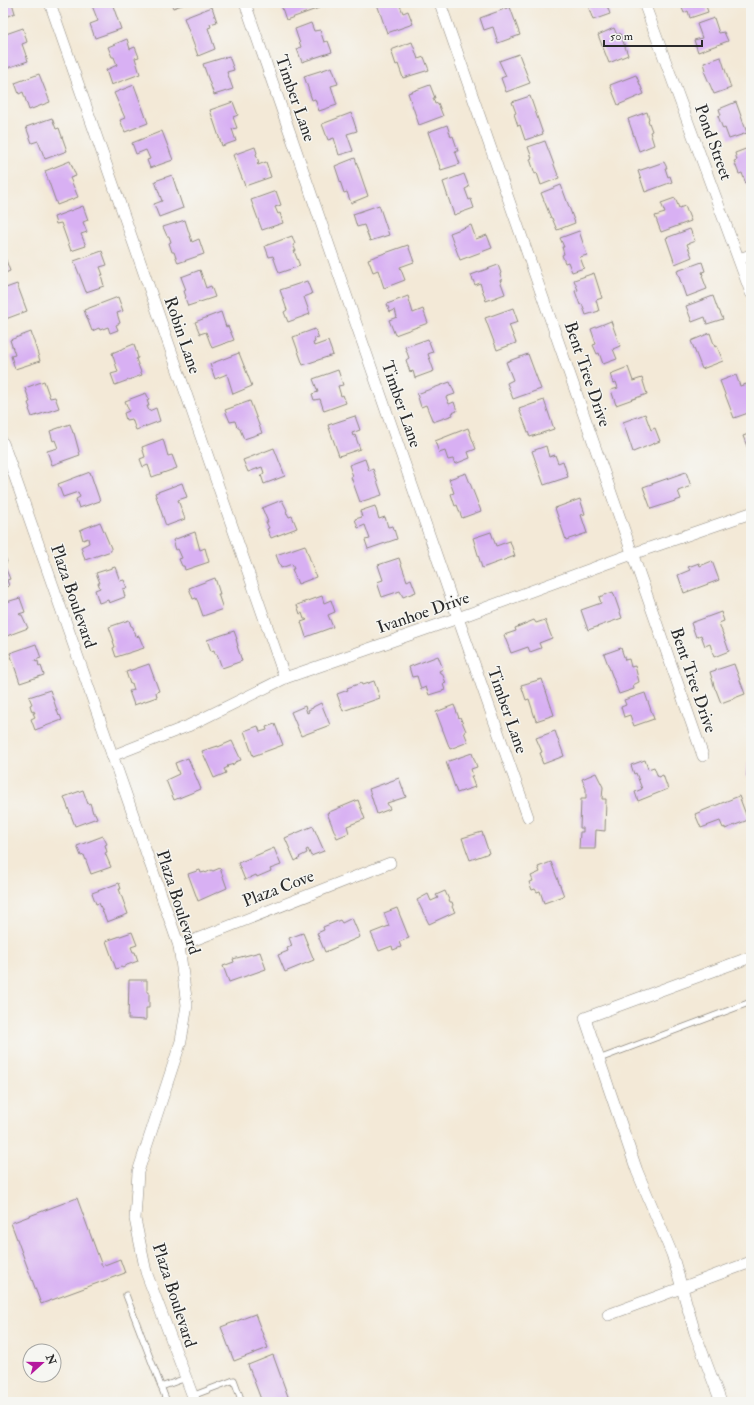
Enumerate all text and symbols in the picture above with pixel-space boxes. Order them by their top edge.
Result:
scale bar [604,22,702,48]
text: 50 m [610,29,634,44]
street label: Timber Lane [271,52,320,144]
street label: Pond Street [690,101,737,183]
street label: Robin Lane [159,294,206,377]
street label: Bent Tree Drive [560,319,615,429]
street label: Timber Lane [377,358,426,450]
street label: Plaza Boulevard [46,541,101,651]
street label: Ivanhoe Drive [374,587,472,638]
street label: Bent Tree Drive [666,625,721,735]
street label: Timber Lane [483,664,532,756]
street label: Plaza Boulevard [152,847,205,958]
street label: Plaza Cove [239,865,317,912]
street label: Plaza Boulevard [148,1240,201,1351]
north arrow [22,1343,62,1383]
text: N [43,1352,59,1368]

